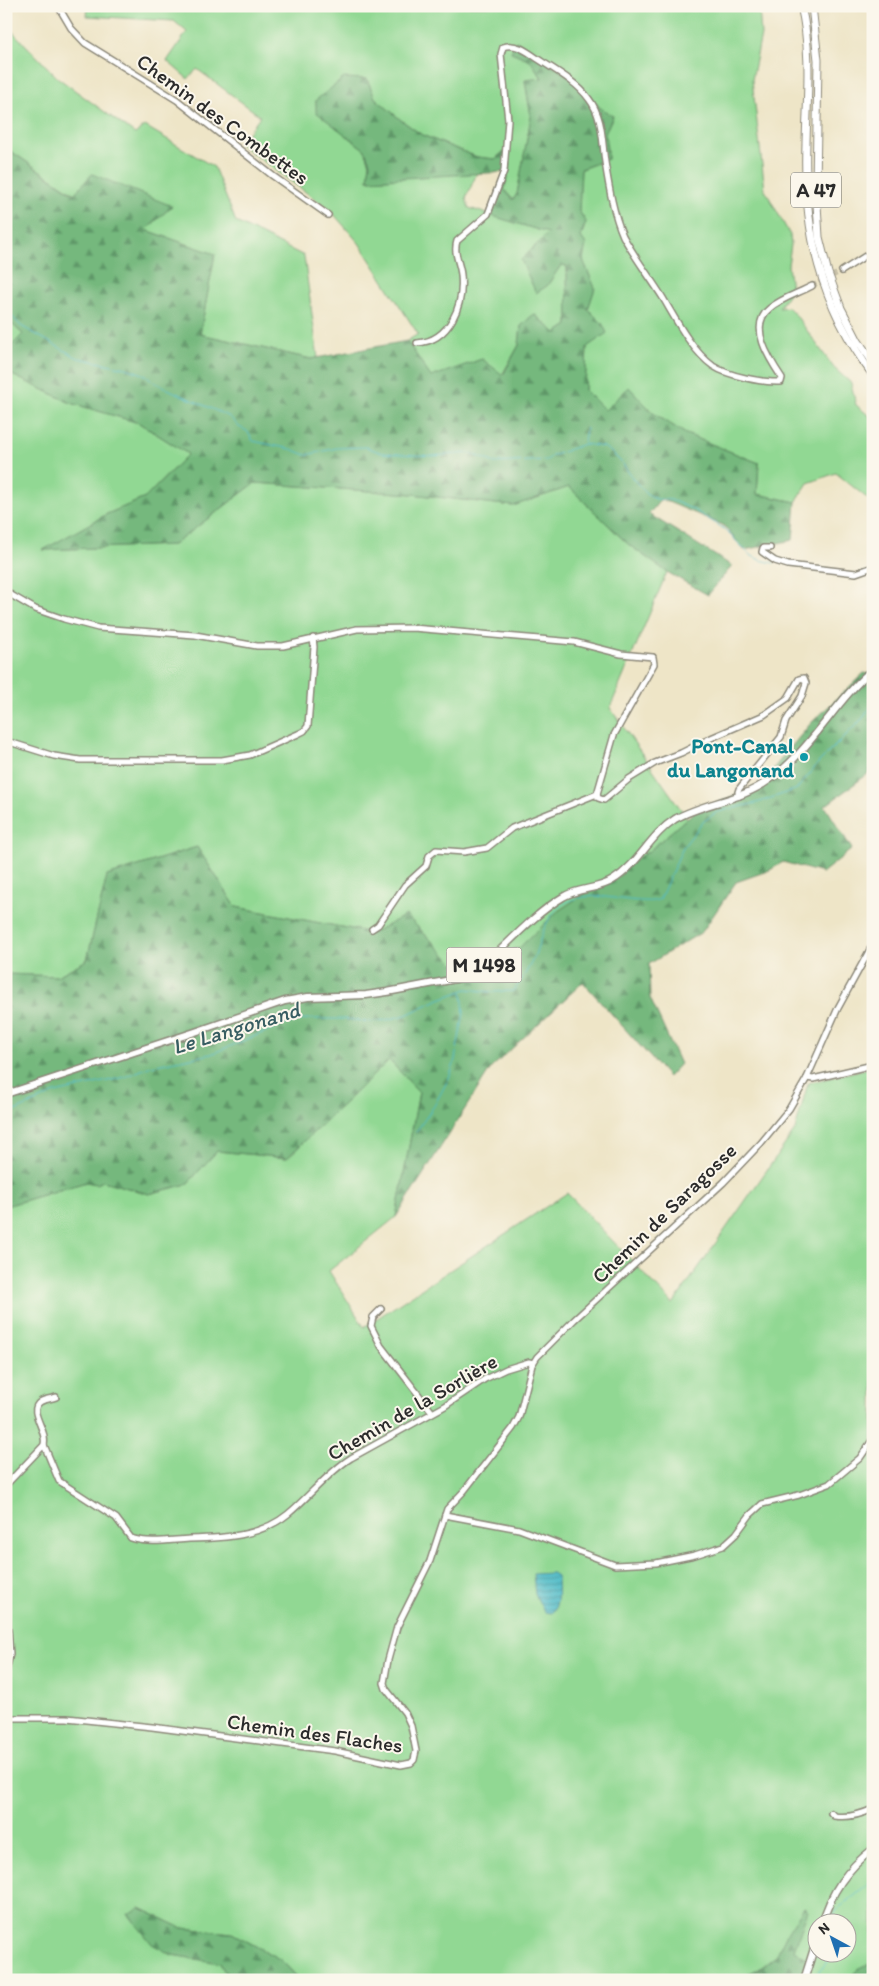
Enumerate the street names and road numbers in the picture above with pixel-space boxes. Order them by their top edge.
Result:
street label: Chemin des Combettes [132,48,314,190]
road number: A 47 [791,172,841,208]
road number: M 1498 [446,948,522,982]
street label: Chemin de Saragosse [587,1138,741,1288]
street label: Chemin de la Sorlière [323,1348,501,1466]
street label: Chemin des Flaches [226,1708,404,1758]

